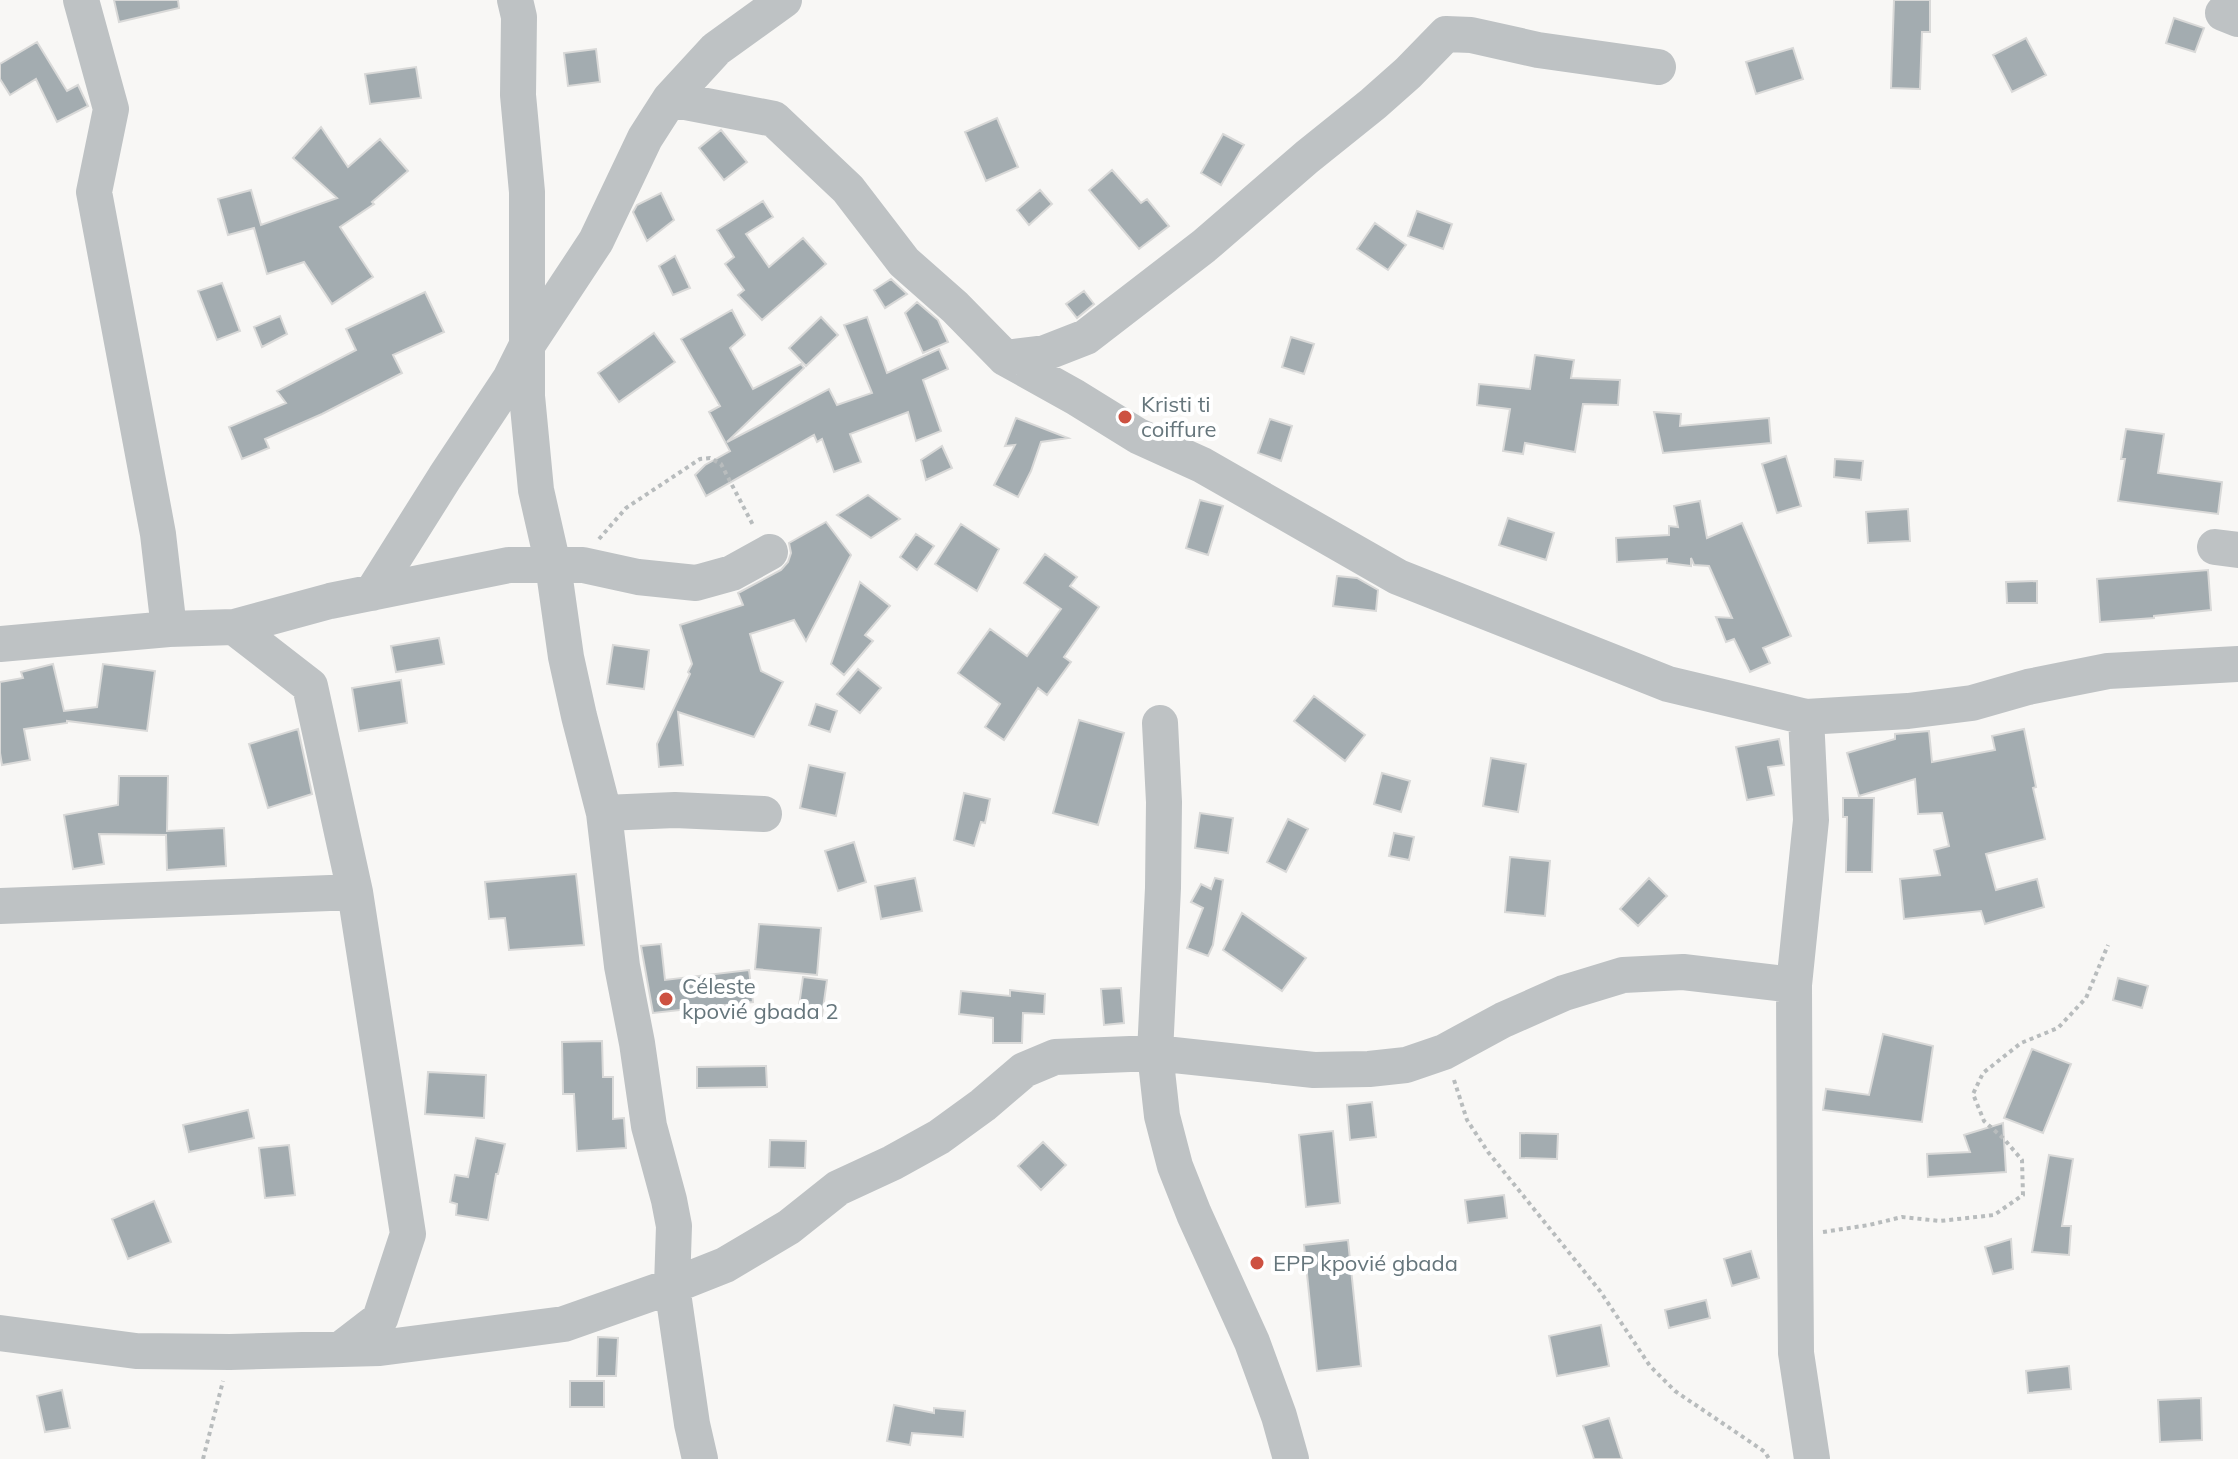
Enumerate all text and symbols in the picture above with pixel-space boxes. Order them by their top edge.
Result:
place label: Kristi ti coiffure [1141,390,1217,443]
marker: Kristi ti coiffure [1116,408,1134,426]
place label: Céleste kpovié gbada 2 [682,972,839,1025]
marker: Céleste kpovié gbada 2 [657,990,675,1008]
place label: EPP kpovié gbada [1273,1249,1458,1277]
marker: EPP kpovié gbada [1248,1254,1266,1272]

